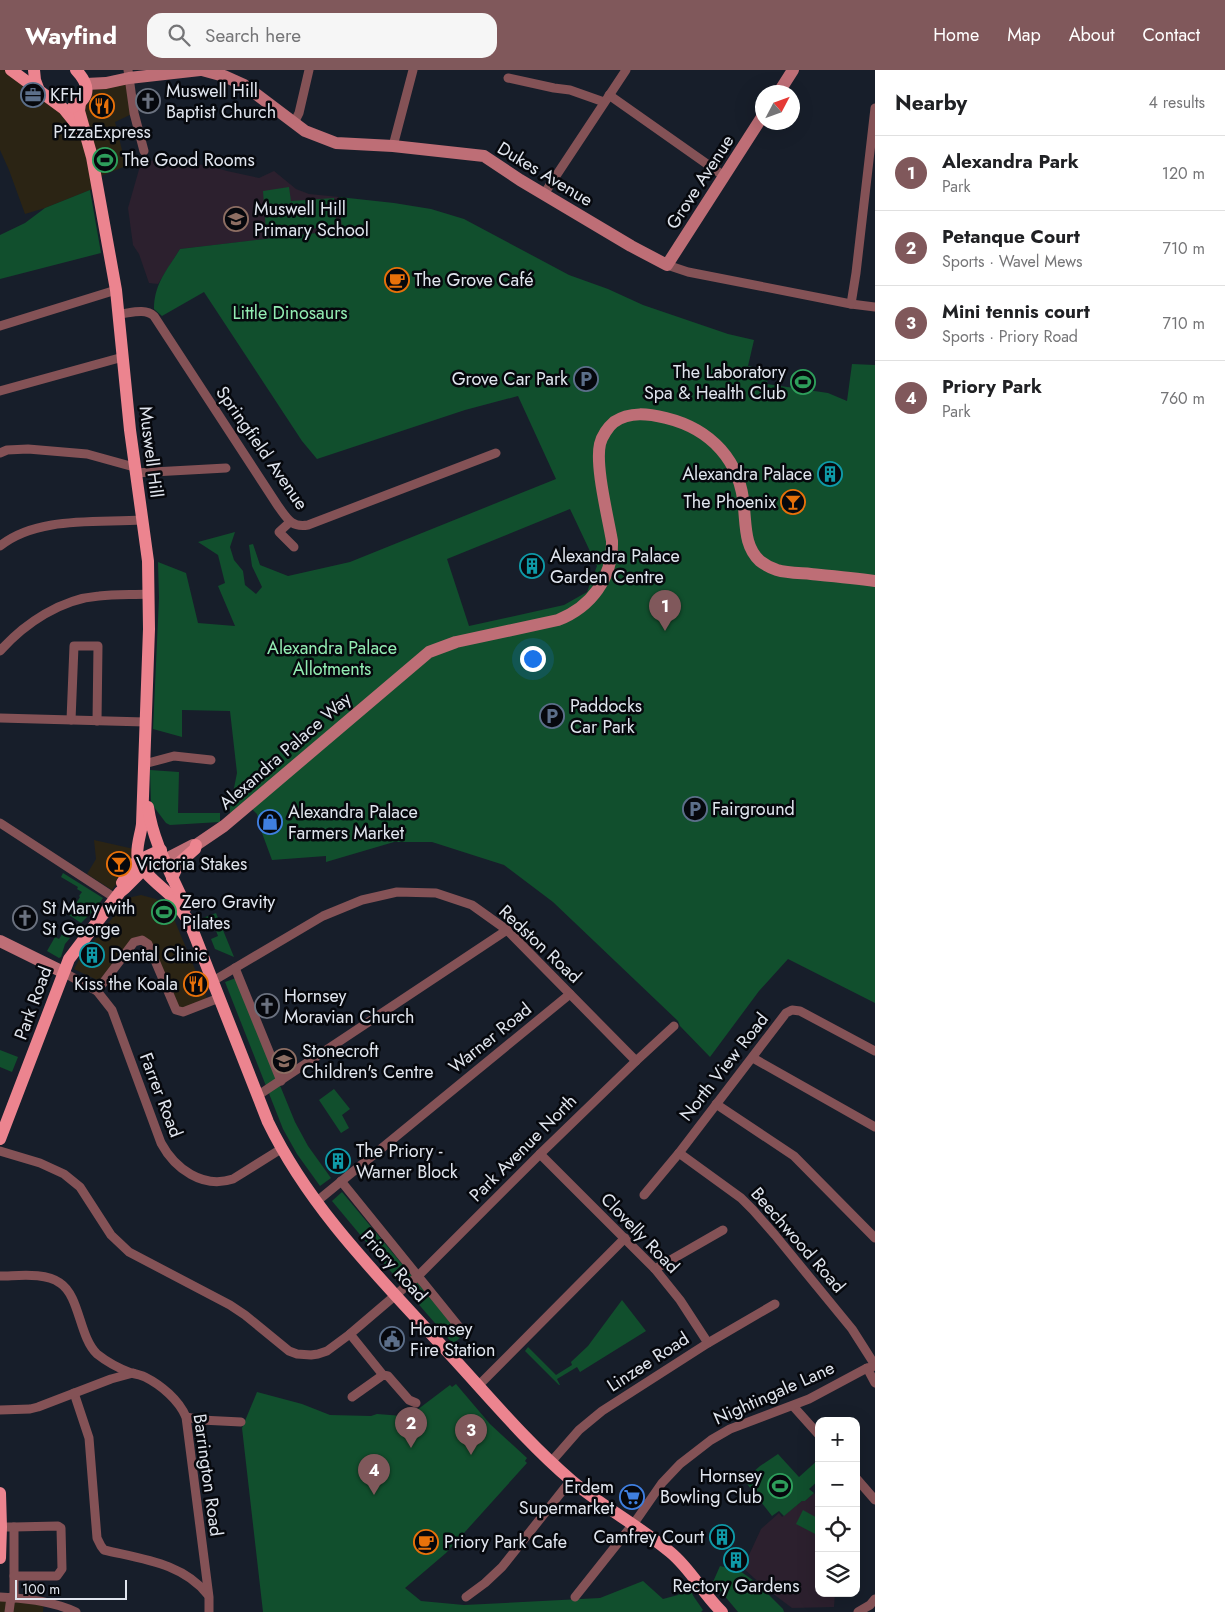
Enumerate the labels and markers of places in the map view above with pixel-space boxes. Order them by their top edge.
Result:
place label: Muswell Hill Baptist Church [166,78,276,125]
office icon: KFH [20,82,46,108]
place label: KFH [50,82,82,108]
church icon: Muswell Hill Baptist Church [135,88,161,114]
restaurant icon: PizzaExpress [89,93,115,119]
place label: PizzaExpress [53,119,151,145]
sports icon: The Good Rooms [92,147,118,173]
place label: The Good Rooms [122,147,255,173]
place label: Muswell Hill Primary School [254,196,369,243]
school or university icon: Muswell Hill Primary School [223,206,249,232]
cafe icon: The Grove Café [384,267,410,293]
place label: The Grove Café [414,267,534,293]
place label: The Laboratory Spa & Health Club [644,359,786,406]
place label: Grove Car Park [452,366,568,392]
parking icon: Grove Car Park [573,366,599,392]
sports icon: The Laboratory Spa & Health Club [790,369,816,395]
place label: Alexandra Palace [682,461,812,487]
building icon: Alexandra Palace [817,461,843,487]
place label: The Phoenix [683,489,776,515]
bar icon: The Phoenix [780,489,806,515]
place label: Alexandra Palace Garden Centre [550,543,680,590]
building icon: Alexandra Palace Garden Centre [519,553,545,579]
pin: 1 [649,590,681,631]
place label: Paddocks Car Park [570,693,642,740]
parking icon: Paddocks Car Park [539,703,565,729]
parking icon: Fairground [682,796,708,822]
place label: Fairground [712,796,795,822]
place label: Alexandra Palace Farmers Market [288,799,418,846]
shop icon: Alexandra Palace Farmers Market [257,809,283,835]
bar icon: Victoria Stakes [106,851,132,877]
place label: Victoria Stakes [136,851,247,877]
place label: Zero Gravity Pilates [182,889,275,936]
place label: St Mary with St George [42,895,136,942]
sports icon: Zero Gravity Pilates [151,899,177,925]
church icon: St Mary with St George [12,905,38,931]
building icon: Dental Clinic [79,942,105,968]
place label: Dental Clinic [110,942,207,968]
place label: Kiss the Koala [74,971,178,997]
restaurant icon: Kiss the Koala [183,971,209,997]
place label: Hornsey Moravian Church [284,983,414,1030]
church icon: Hornsey Moravian Church [254,993,280,1019]
place label: Stonecroft Children's Centre [302,1038,433,1085]
school or university icon: Stonecroft Children's Centre [271,1048,297,1074]
place label: The Priory - Warner Block [356,1138,458,1185]
building icon: The Priory - Warner Block [325,1148,351,1174]
place label: Hornsey Fire Station [410,1316,495,1363]
public building icon: Hornsey Fire Station [379,1326,405,1352]
pin: 2 [395,1407,427,1448]
pin: 3 [455,1414,487,1455]
pin: 4 [358,1454,390,1495]
place label: Hornsey Bowling Club [660,1463,762,1510]
sports icon: Hornsey Bowling Club [767,1473,793,1499]
place label: Erdem Supermarket [519,1474,615,1521]
supermarket icon: Erdem Supermarket [619,1484,645,1510]
place label: Camfrey Court [593,1524,705,1550]
building icon: Camfrey Court [709,1524,735,1550]
cafe icon: Priory Park Cafe [413,1529,439,1555]
place label: Priory Park Cafe [444,1529,567,1555]
building icon: Rectory Gardens [723,1547,749,1573]
place label: Rectory Gardens [672,1573,800,1599]

